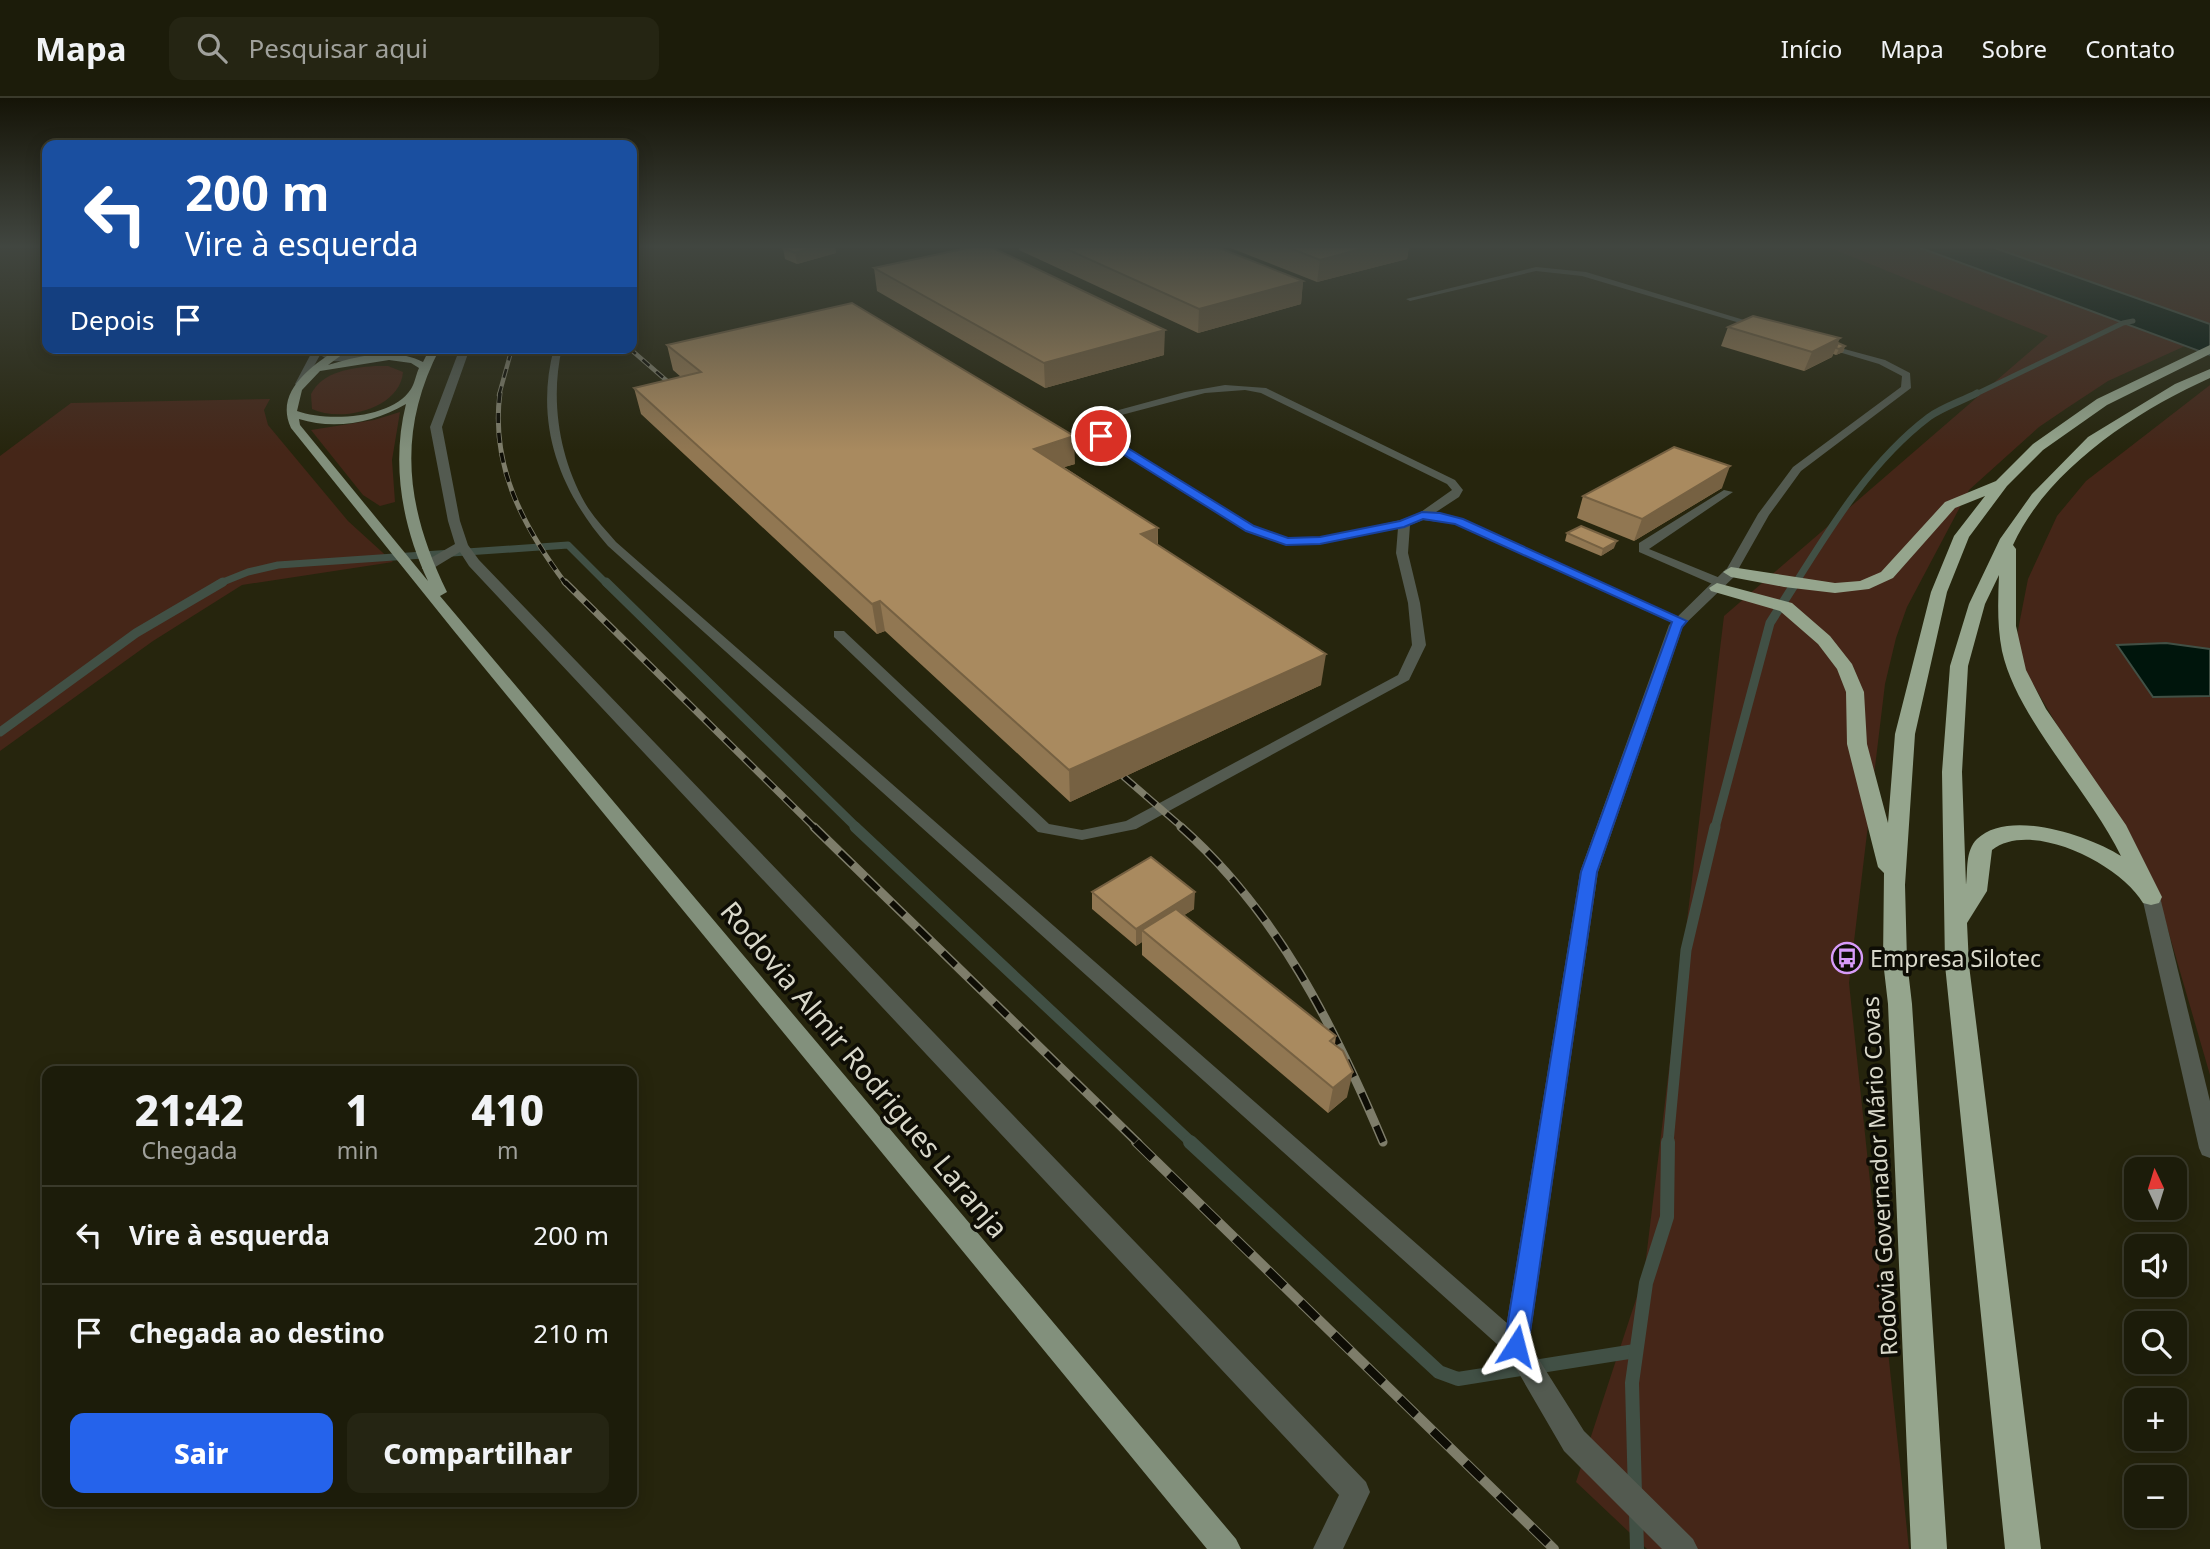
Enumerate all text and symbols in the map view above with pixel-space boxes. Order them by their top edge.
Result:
search box [169,17,659,80]
text: Mapa [35,26,127,71]
icon: search [193,29,231,67]
text: Pesquisar aqui [249,30,428,66]
text: Início [1781,32,1842,65]
text: Mapa [1880,32,1944,65]
text: Sobre [1982,32,2047,65]
text: Contato [2085,32,2175,65]
text: 200 m [185,159,330,225]
icon: left [70,168,161,259]
text: Vire à esquerda [185,222,419,265]
icon: arrive [169,301,207,339]
text: Depois [70,302,155,338]
pin [1071,406,1131,466]
icon: arrive [1082,417,1120,455]
street label: Rodovia Almir Rodrigues Laranja [713,893,1017,1245]
bus stop icon: Empresa Silotec [1830,941,1864,975]
place label: Empresa Silotec [1870,942,2041,974]
street label: Rodovia Governador Mário Covas [1854,995,1904,1357]
text: 21:42 [135,1081,244,1138]
text: 1 [345,1081,370,1138]
text: 410 [471,1081,544,1138]
text: Chegada [141,1134,237,1166]
text: min [337,1134,378,1166]
text: m [497,1134,518,1166]
north arrow [2124,1157,2188,1220]
map controls [2124,1157,2187,1528]
icon: left [70,1216,108,1254]
text: Vire à esquerda [129,1217,330,1253]
text: 200 m [533,1217,609,1253]
button: sound [2124,1234,2187,1297]
position arrow [1479,1309,1553,1383]
button: search [2124,1311,2187,1374]
icon: arrive [70,1314,108,1352]
text: Chegada ao destino [129,1315,385,1351]
text: 210 m [533,1315,609,1351]
button: + [2124,1388,2187,1451]
button: Sair [70,1413,333,1493]
button: Compartilhar [347,1413,609,1493]
button: − [2124,1465,2187,1528]

